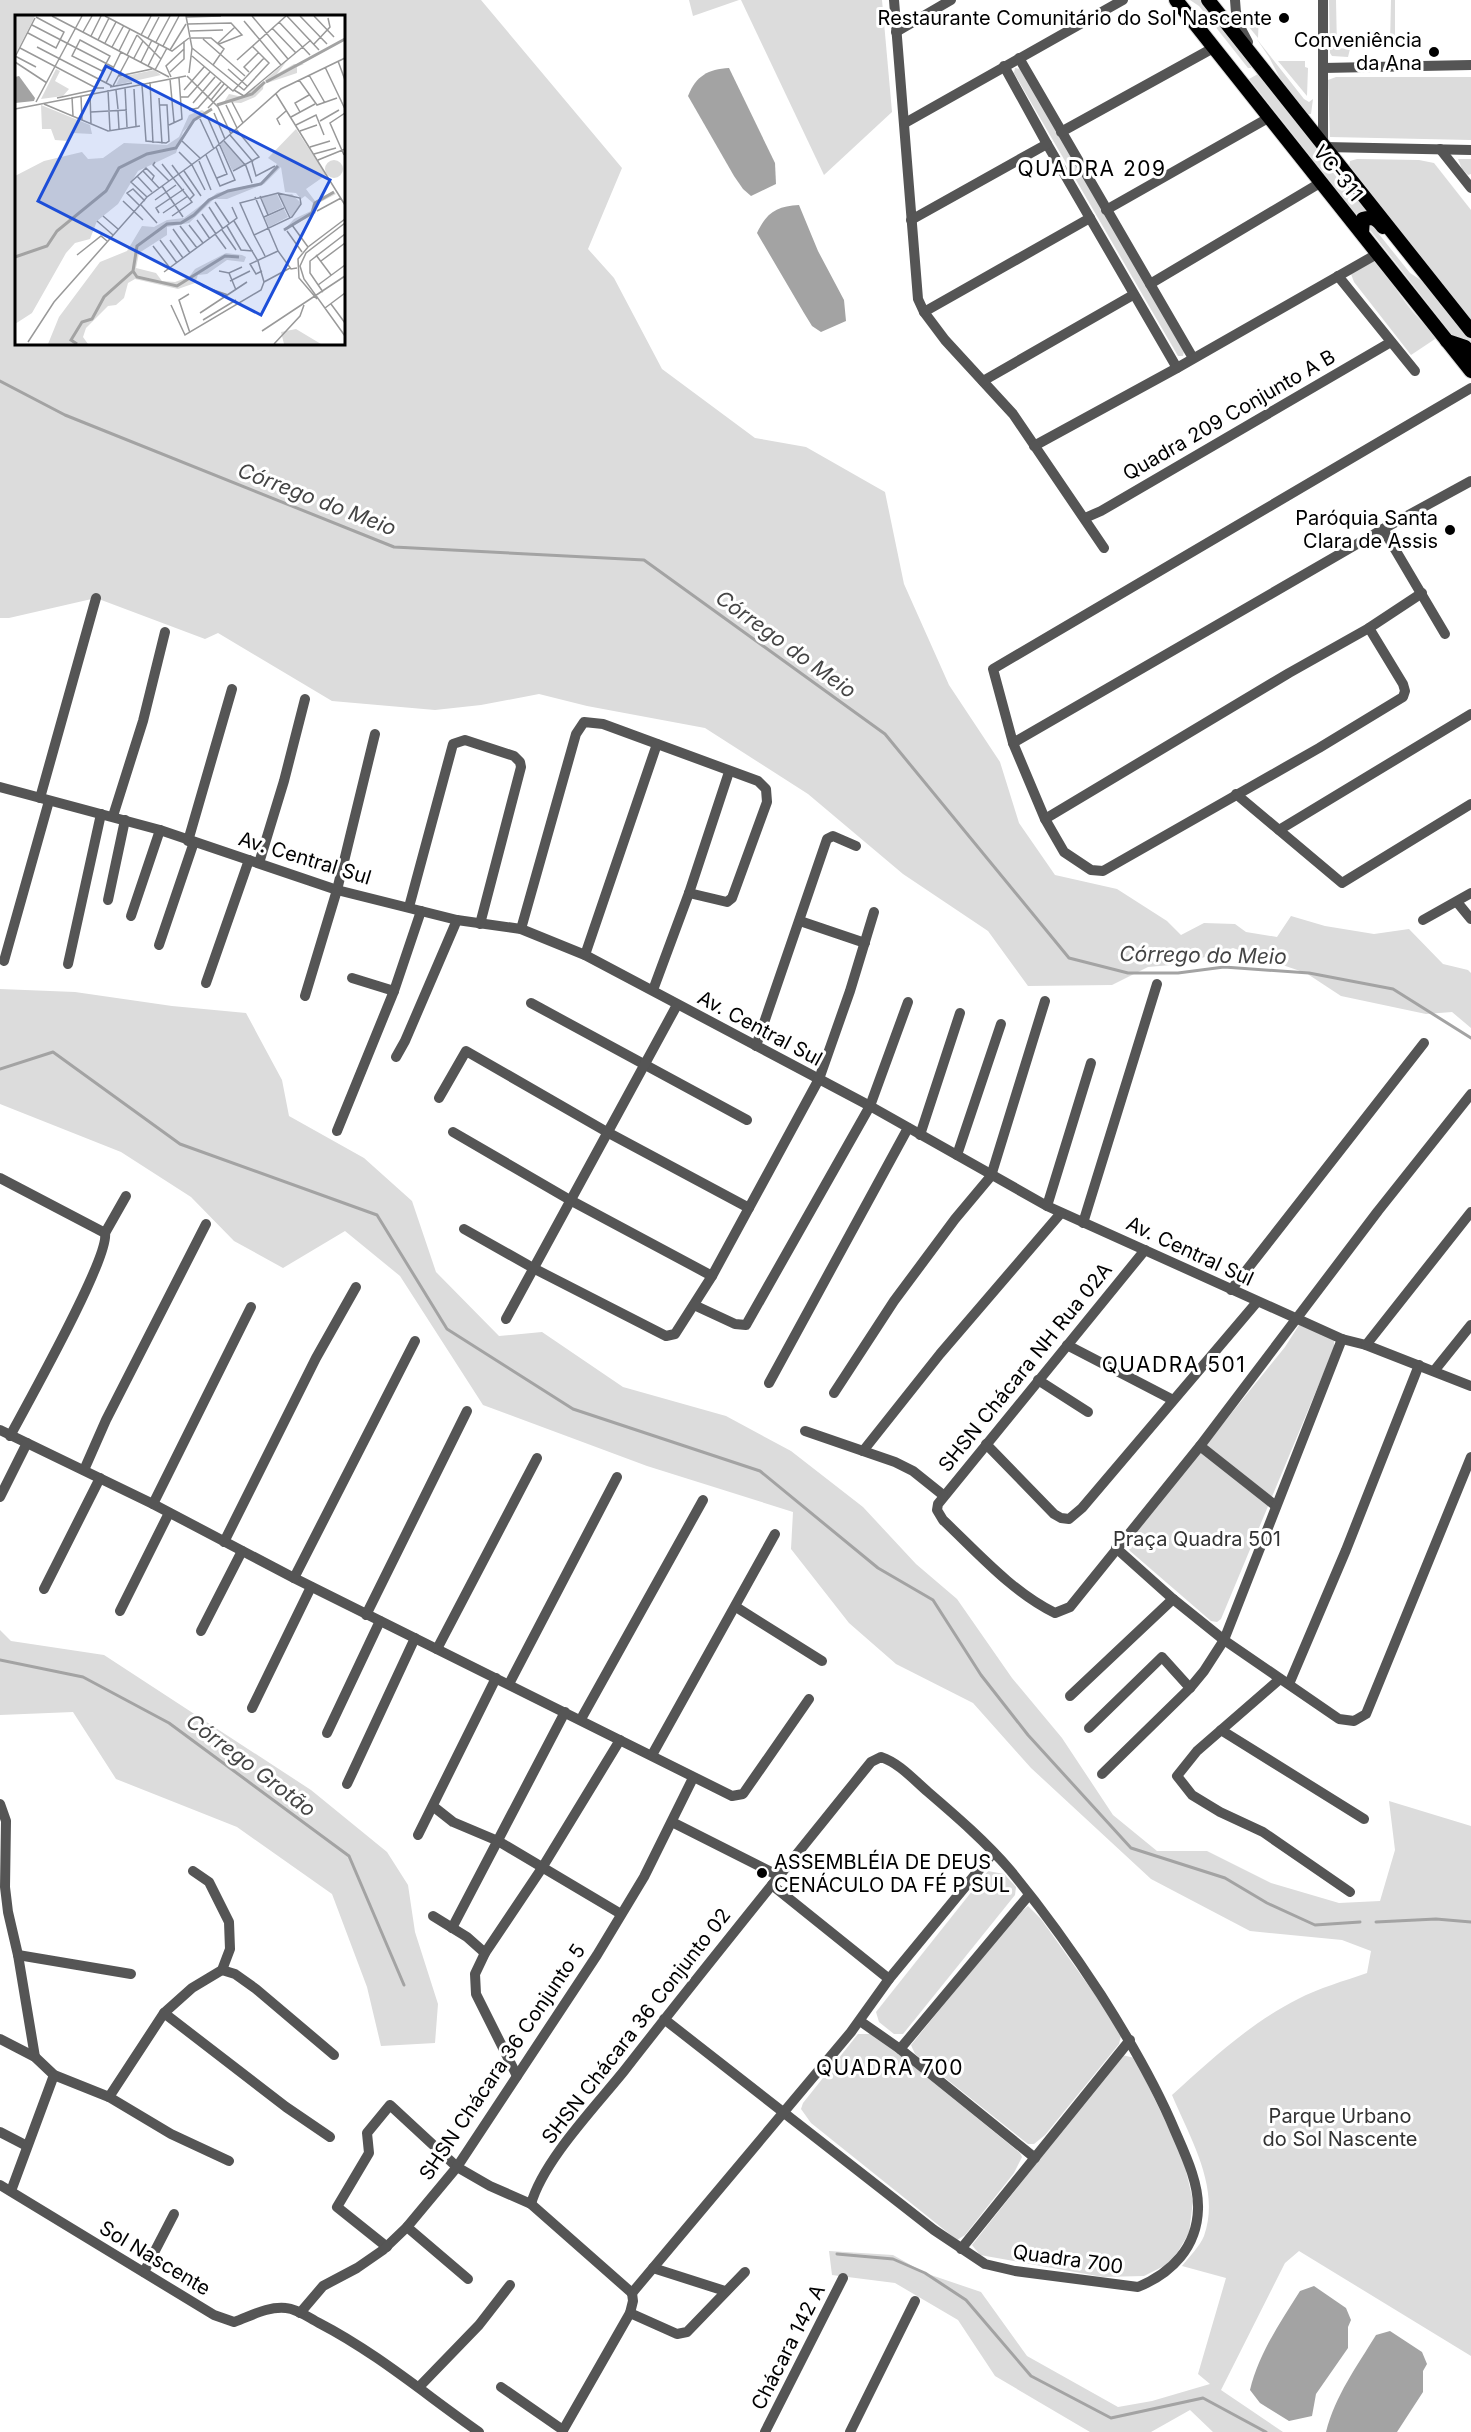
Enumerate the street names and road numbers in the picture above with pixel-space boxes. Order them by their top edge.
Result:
street label: VC-311 [1308,140,1368,206]
street label: Quadra 209 Conjunto A B [1119,344,1339,486]
street label: Av. Central Sul [236,826,374,890]
street label: Av. Central Sul [694,985,826,1071]
street label: Av. Central Sul [1123,1211,1257,1291]
street label: SHSN Chácara NH Rua 02A [933,1258,1117,1476]
street label: SHSN Chácara 36 Conjunto 02 [537,1903,735,2149]
street label: SHSN Chácara 36 Conjunto 5 [414,1939,590,2185]
street label: Sol Nascente [95,2216,215,2300]
street label: Quadra 700 [1011,2239,1125,2279]
street label: Chácara 142 A [746,2280,830,2414]

